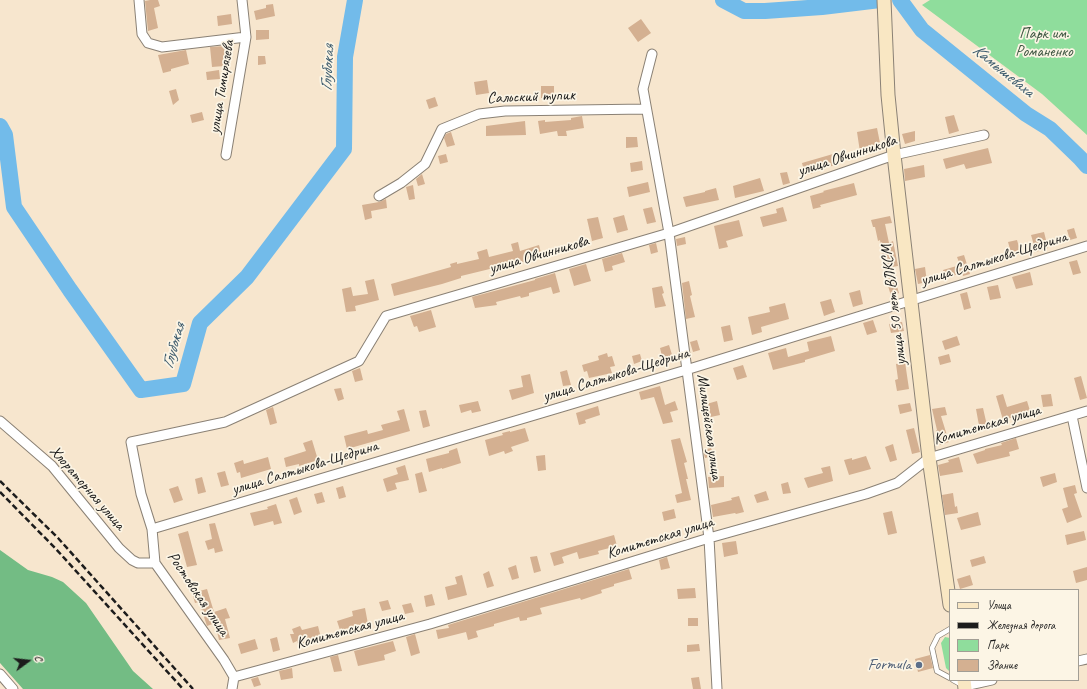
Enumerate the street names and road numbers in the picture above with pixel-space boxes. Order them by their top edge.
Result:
street label: улица Тимирязева [205,39,239,135]
street label: Сальский тупик [487,86,575,108]
street label: улица Овчинникова [795,131,899,181]
street label: улица Салтыкова-Щедрина [919,228,1069,290]
street label: улица Овчинникова [487,232,591,278]
street label: улица 50 лет ВЛКСМ [877,243,911,367]
street label: улица Салтыкова-Щедрина [541,344,691,406]
street label: Милицейская улица [692,373,726,481]
street label: Комитетская улица [931,401,1043,449]
street label: улица Салтыкова-Щедрина [230,437,380,499]
street label: Хлораторная улица [45,442,129,534]
street label: Комитетская улица [604,513,716,563]
street label: Ростовская улица [163,548,233,640]
street label: Комитетская улица [294,606,406,654]

